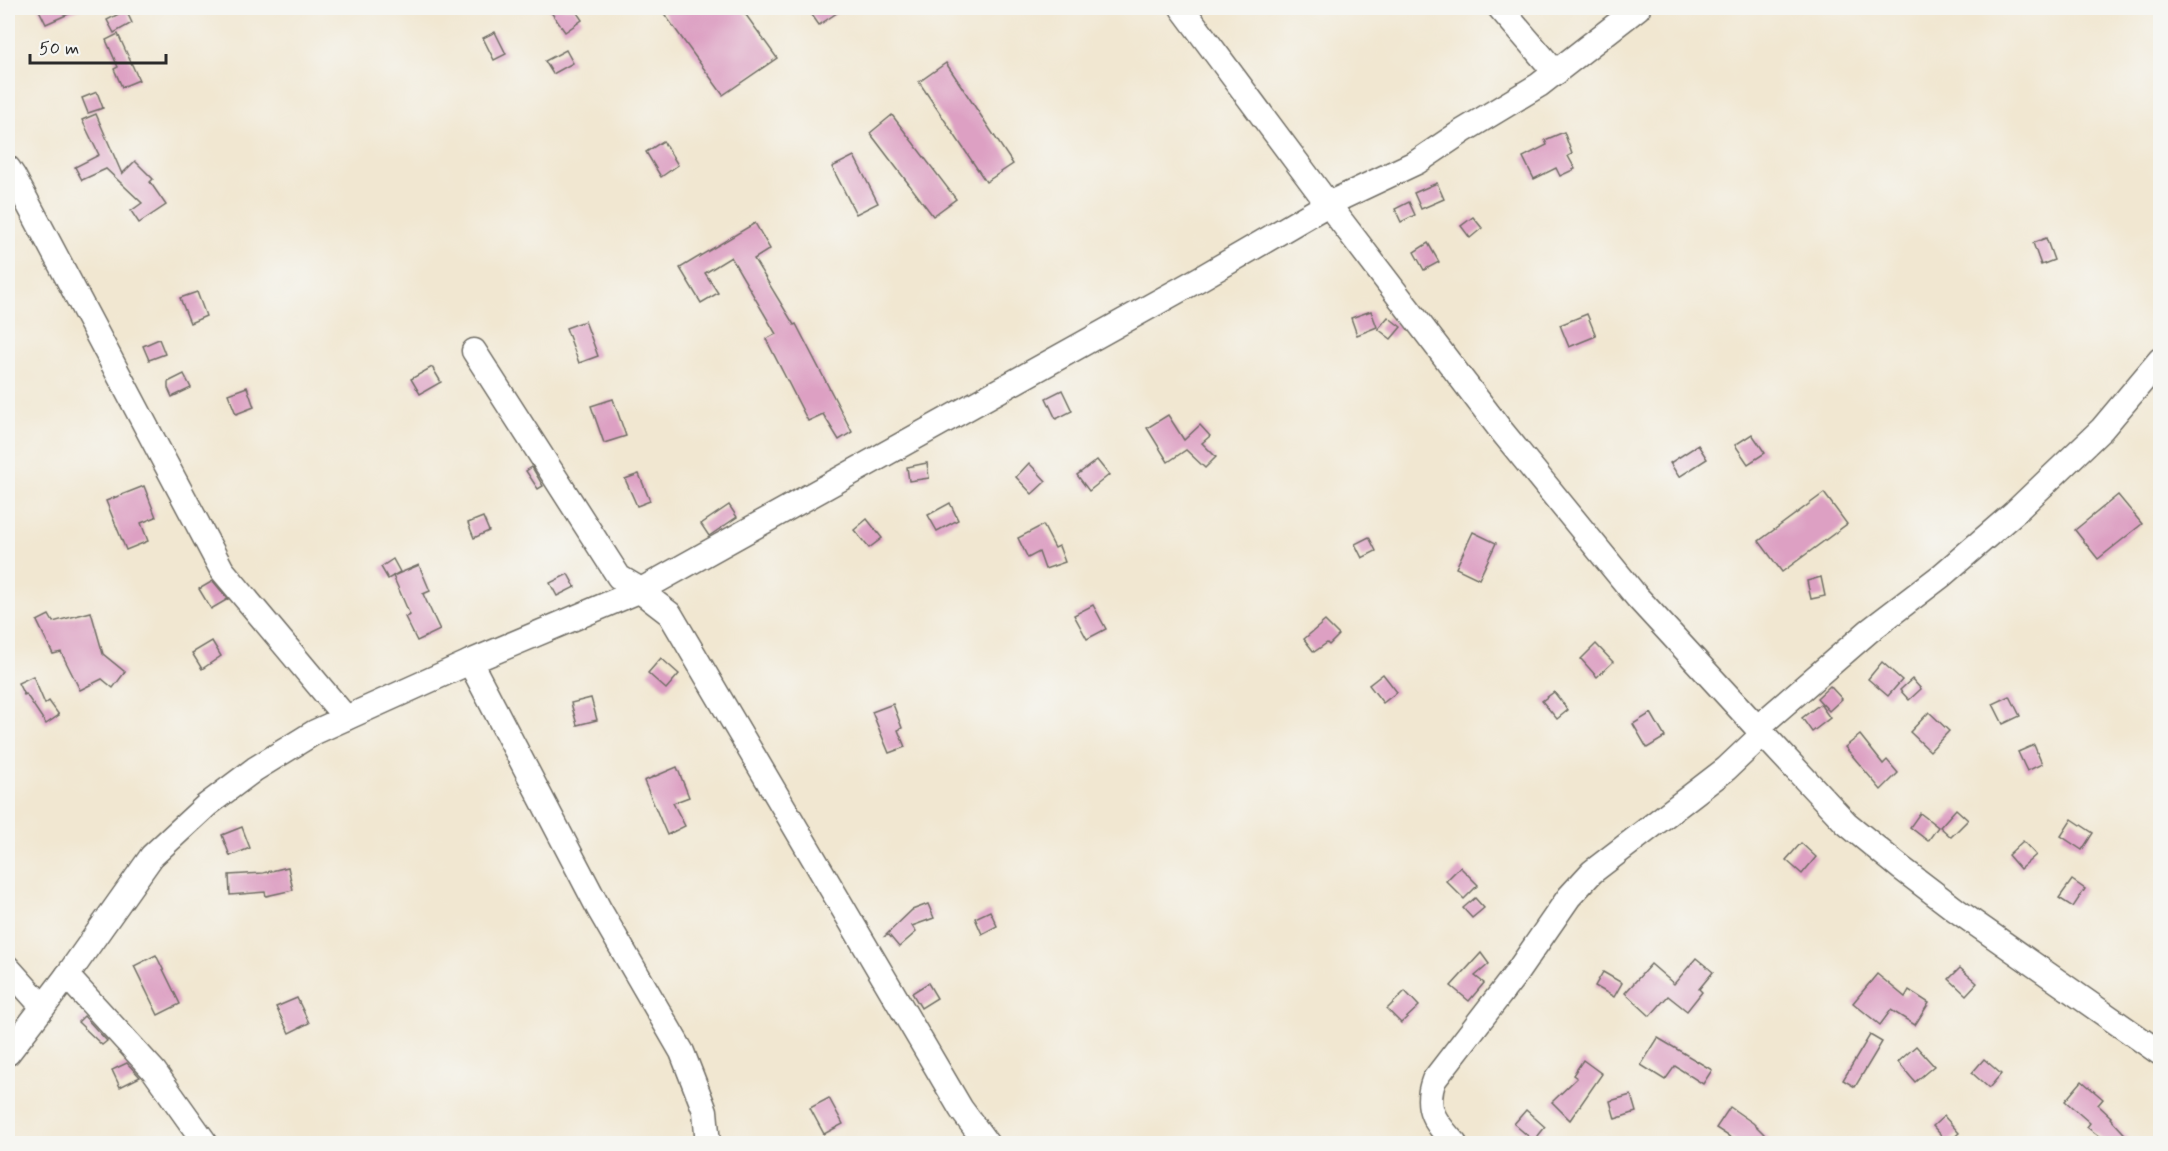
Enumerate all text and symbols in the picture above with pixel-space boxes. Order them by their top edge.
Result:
scale bar [30,27,166,65]
text: 50 m [39,37,79,61]

